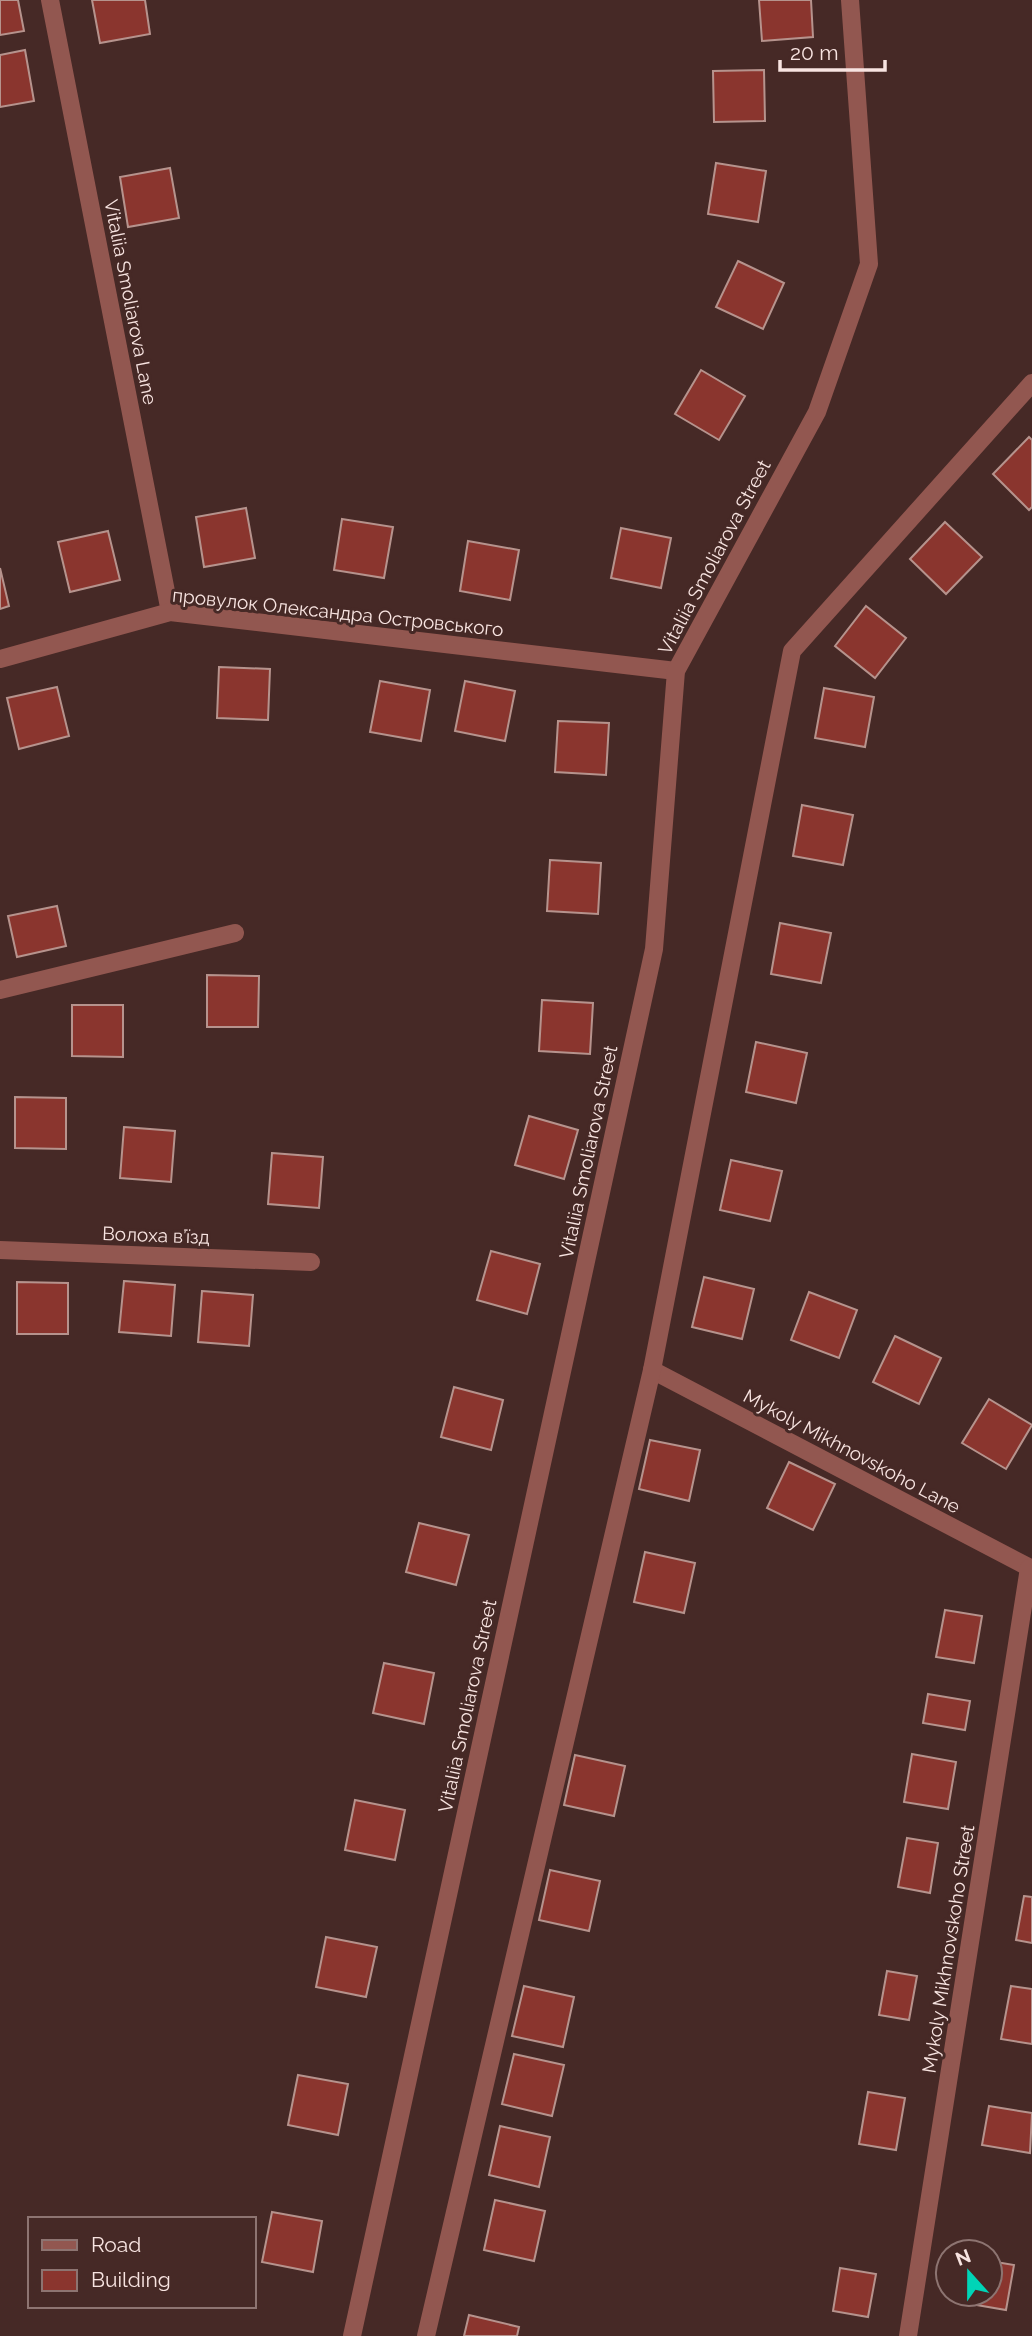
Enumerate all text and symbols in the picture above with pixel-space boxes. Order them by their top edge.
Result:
scale bar [780,28,885,72]
text: 20 m [790,40,838,65]
street label: Vitaliia Smoliarova Lane [100,198,162,406]
street label: Vitaliia Smoliarova Street [653,455,775,658]
street label: провулок Олександра Островського [171,584,505,640]
street label: Vitaliia Smoliarova Street [555,1043,621,1261]
street label: Волоха в’їзд [102,1222,210,1248]
street label: Mykoly Mikhnovskoho Lane [740,1384,964,1518]
street label: Vitaliia Smoliarova Street [434,1597,500,1815]
street label: Mykoly Mikhnovskoho Street [917,1823,979,2075]
legend [28,2217,256,2308]
text: Road [91,2232,141,2257]
north arrow [934,2238,1004,2308]
text: N [952,2244,974,2270]
text: Building [91,2267,171,2292]

